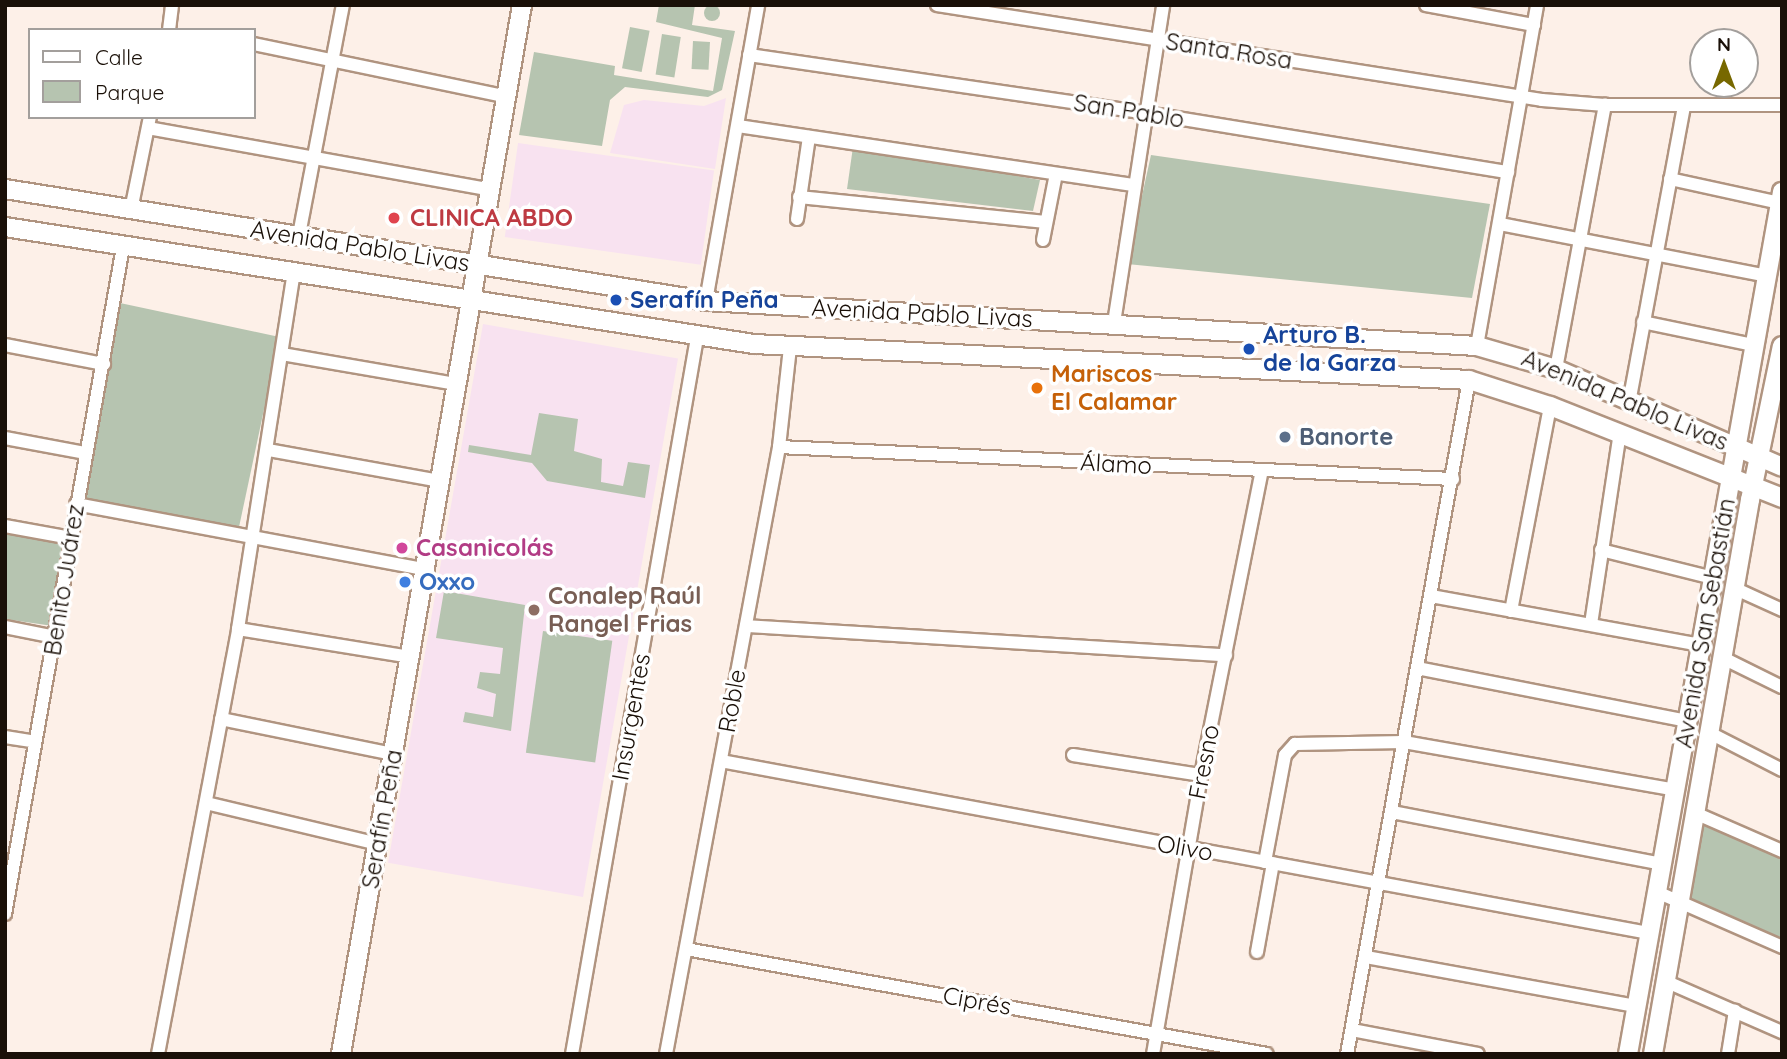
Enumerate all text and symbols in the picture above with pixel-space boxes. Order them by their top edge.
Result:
street label: Santa Rosa [1164,27,1294,75]
legend [28,28,256,119]
north arrow [1689,28,1759,98]
text: N [1717,32,1731,56]
text: Calle [95,44,143,70]
text: Parque [95,79,164,105]
street label: San Pablo [1072,88,1186,134]
place label: CLINICA ABDO [410,204,573,232]
marker: CLINICA ABDO [384,208,404,228]
street label: Avenida Pablo Livas [248,214,472,278]
place label: Serafín Peña [630,286,779,314]
marker: Serafín Peña [608,292,624,308]
street label: Avenida Pablo Livas [811,293,1033,333]
place label: Arturo B. de la Garza [1263,321,1396,377]
marker: Arturo B. de la Garza [1241,341,1257,357]
street label: Avenida Pablo Livas [1517,343,1733,457]
place label: Mariscos El Calamar [1051,360,1177,416]
marker: Mariscos El Calamar [1029,380,1045,396]
place label: Banorte [1299,423,1393,451]
marker: Banorte [1277,429,1293,445]
street label: Álamo [1079,448,1153,480]
street label: Avenida San Sebastián [1669,496,1741,750]
street label: Benito Juárez [38,502,90,658]
place label: Casanicolás [416,534,553,562]
marker: Casanicolás [394,540,410,556]
place label: Oxxo [419,568,475,596]
marker: Oxxo [397,574,413,590]
place label: Conalep Raúl Rangel Frias [548,582,702,638]
marker: Conalep Raúl Rangel Frias [526,602,542,618]
street label: Insurgentes [606,651,656,783]
street label: Roble [712,667,752,735]
street label: Fresno [1183,722,1225,802]
street label: Serafín Peña [356,747,408,891]
street label: Olivo [1155,829,1215,867]
street label: Ciprés [941,981,1013,1021]

